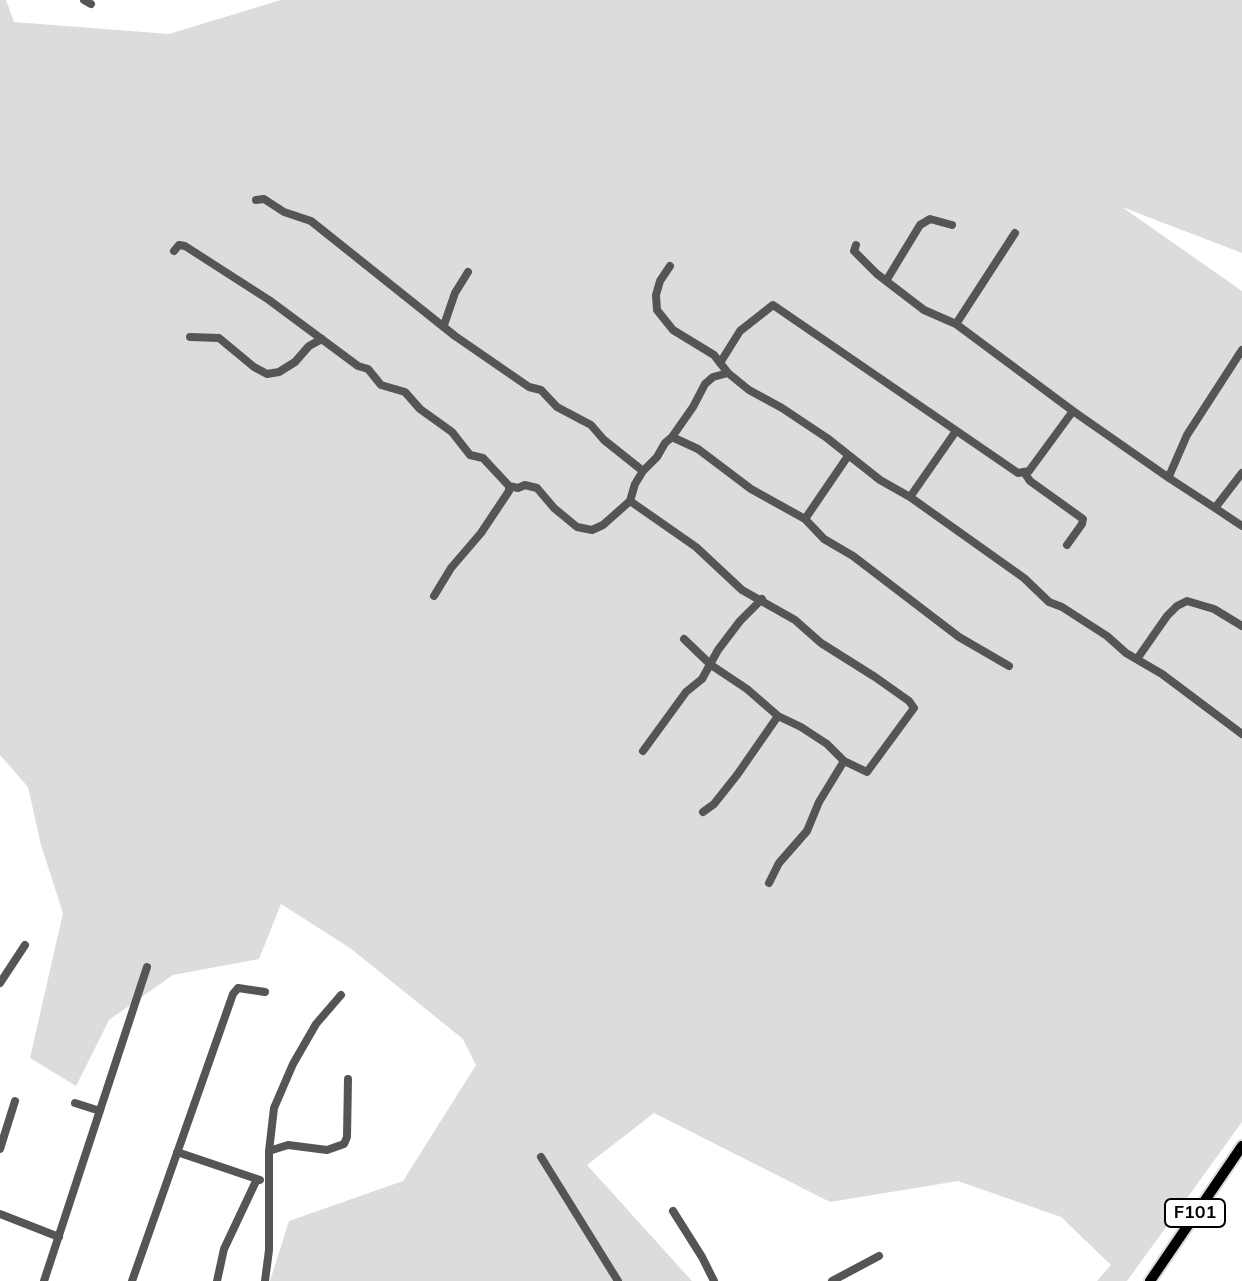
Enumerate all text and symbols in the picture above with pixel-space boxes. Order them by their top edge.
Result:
road number: F101 [1165,1199,1225,1227]

